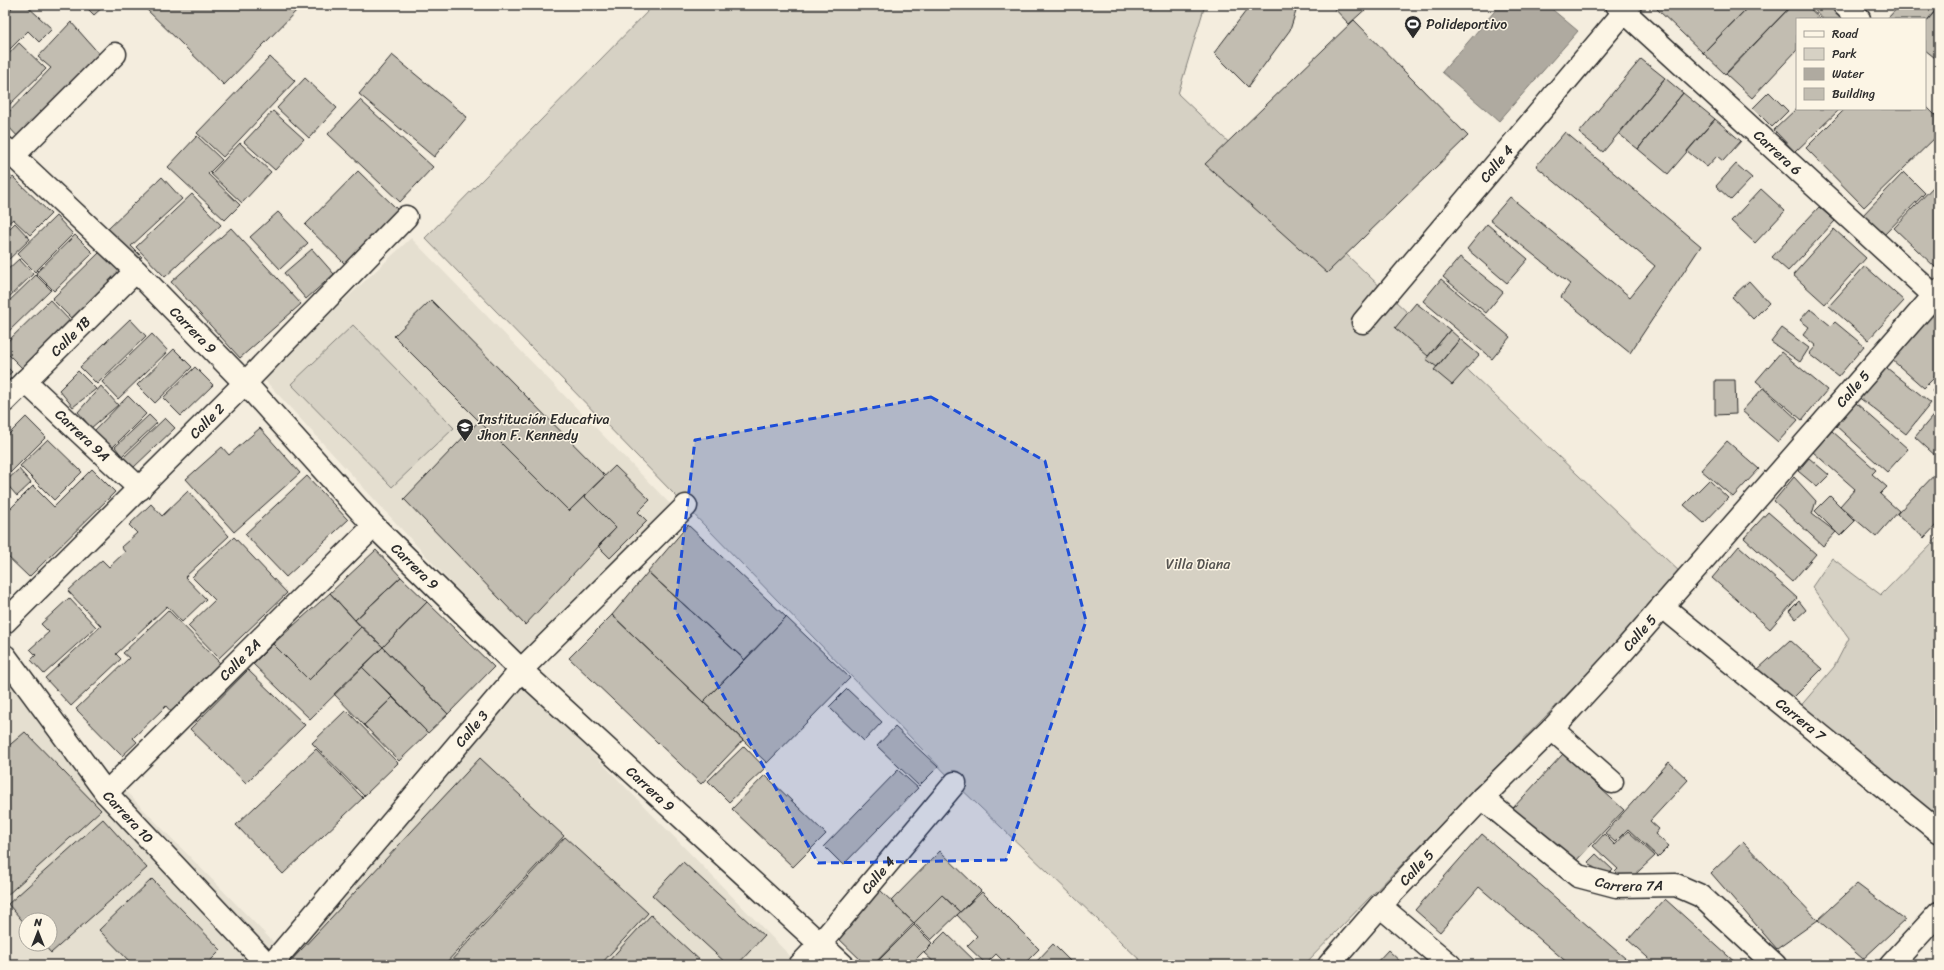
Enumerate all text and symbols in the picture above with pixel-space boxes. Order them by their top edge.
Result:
place label: Polideportivo [1426,12,1507,37]
sports icon: Polideportivo [1403,14,1423,39]
legend [1796,18,1926,110]
text: Road [1832,23,1859,45]
text: Park [1832,43,1857,65]
text: Water [1832,63,1865,85]
text: Building [1832,83,1875,105]
street label: Carrera 6 [1747,124,1808,182]
street label: Calle 4 [1473,139,1520,189]
street label: Carrera 9 [163,300,223,361]
street label: Calle 1B [44,310,97,363]
street label: Calle 5 [1829,364,1877,414]
street label: Calle 2 [183,397,231,445]
street label: Carrera 9A [49,403,116,468]
place label: Institución Educativa Jhon F. Kennedy [477,407,610,448]
school or university icon: Institución Educativa Jhon F. Kennedy [455,417,475,442]
street label: Carrera 9 [385,537,445,597]
park label: Villa Diana [1166,552,1231,577]
street label: Calle 5 [1616,608,1664,657]
street label: Calle 2A [213,633,267,687]
street label: Carrera 7 [1770,691,1832,748]
street label: Calle 3 [449,704,495,753]
street label: Carrera 9 [620,760,681,819]
street label: Carrera 10 [96,785,160,850]
street label: Calle 5 [1393,843,1441,892]
street label: Calle 4 [855,851,902,900]
street label: Carrera 7A [1592,869,1663,899]
north arrow [18,912,58,952]
text: N [33,913,42,932]

